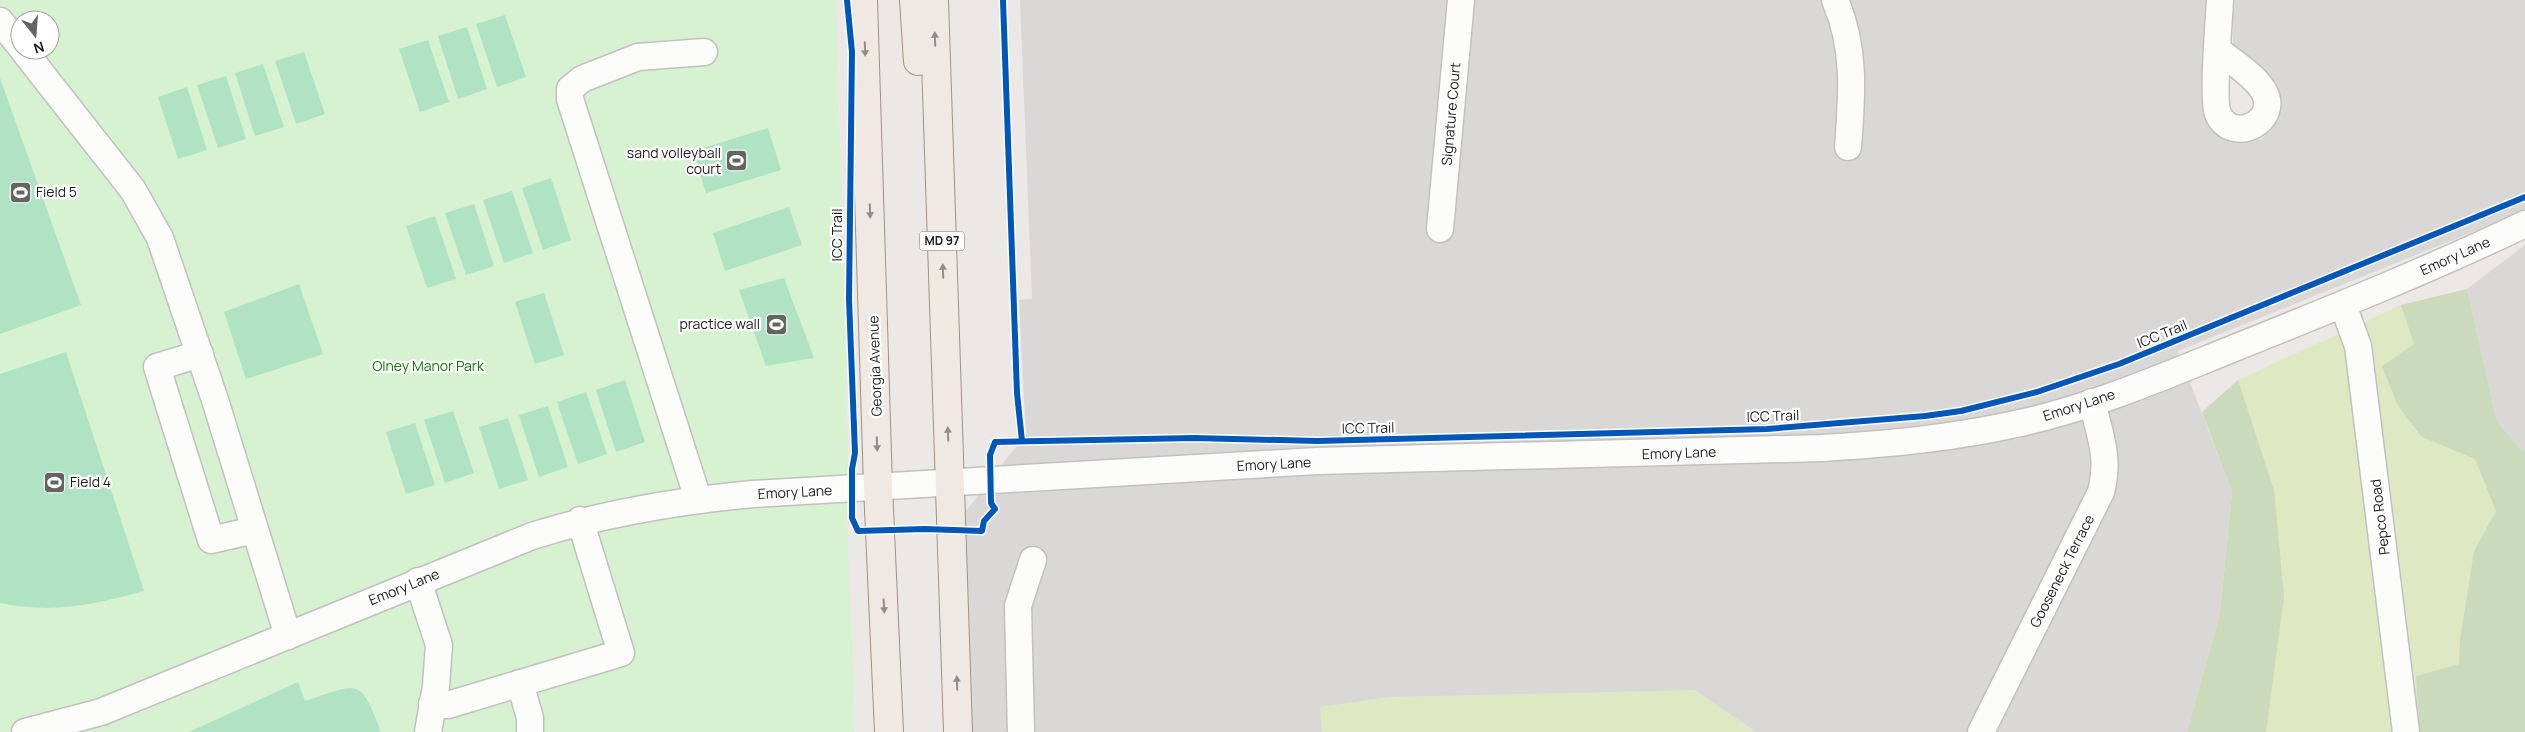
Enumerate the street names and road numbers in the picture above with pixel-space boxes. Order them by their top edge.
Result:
street label: Signature Court [1437,61,1465,166]
street label: ICC Trail [827,209,846,261]
road number: MD 97 [920,232,964,250]
street label: Emory Lane [2417,232,2493,279]
street label: Georgia Avenue [863,315,886,417]
street label: ICC Trail [2134,315,2190,352]
street label: Emory Lane [2040,384,2117,425]
street label: ICC Trail [1746,405,1800,426]
street label: ICC Trail [1341,418,1395,437]
street label: Emory Lane [1641,442,1717,463]
street label: Emory Lane [1236,452,1312,475]
street label: Pepco Road [2365,478,2394,556]
street label: Emory Lane [757,480,833,503]
street label: Gooseneck Terrace [2025,511,2098,630]
street label: Emory Lane [366,564,442,609]

